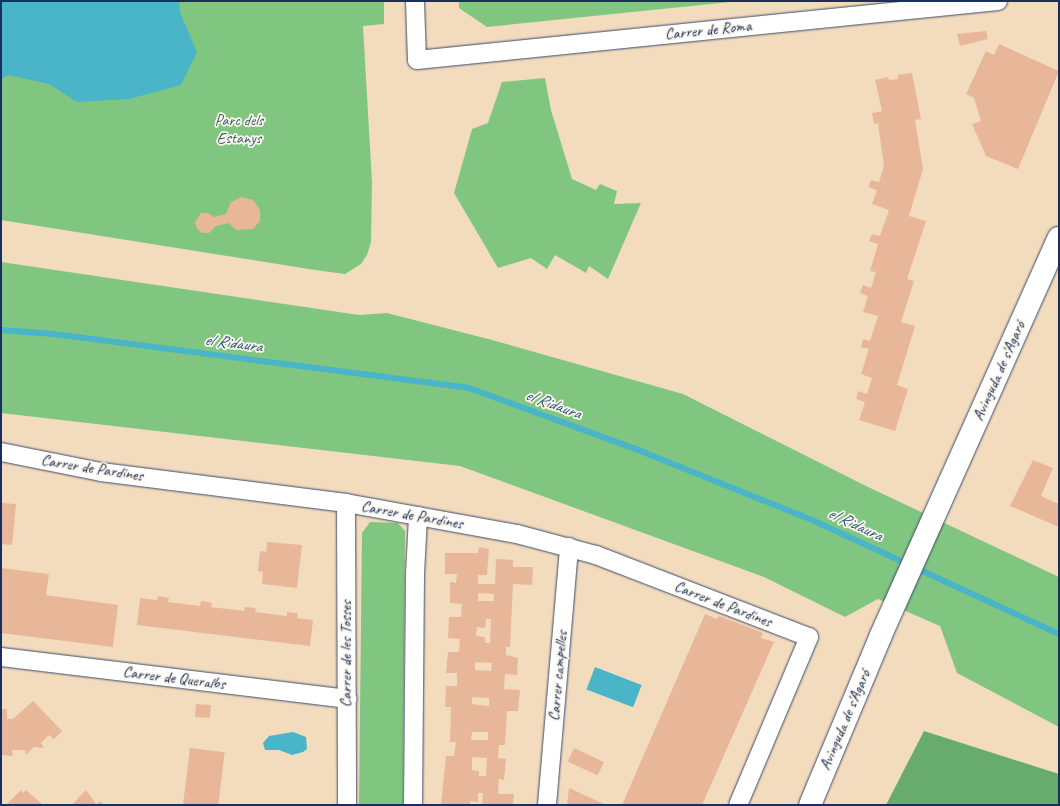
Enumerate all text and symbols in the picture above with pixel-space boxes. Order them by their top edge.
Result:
street label: Carrer de Roma [664,16,752,44]
park label: Parc dels Estanys [215,110,263,148]
street label: Avinguda de s'Agaró [969,318,1029,424]
water label: el Ridaura [203,329,263,357]
water label: el Ridaura [522,384,584,424]
street label: Carrer de Pardines [40,450,144,486]
street label: Carrer de Pardines [360,497,464,533]
water label: el Ridaura [824,502,886,546]
street label: Carrer de Pardines [672,577,774,631]
street label: Carrer de les Tosses [336,601,356,707]
street label: Carrer campelles [544,630,572,722]
street label: Carrer de Queralbs [122,662,226,694]
street label: Avinguda de s'Agaró [815,667,875,773]

